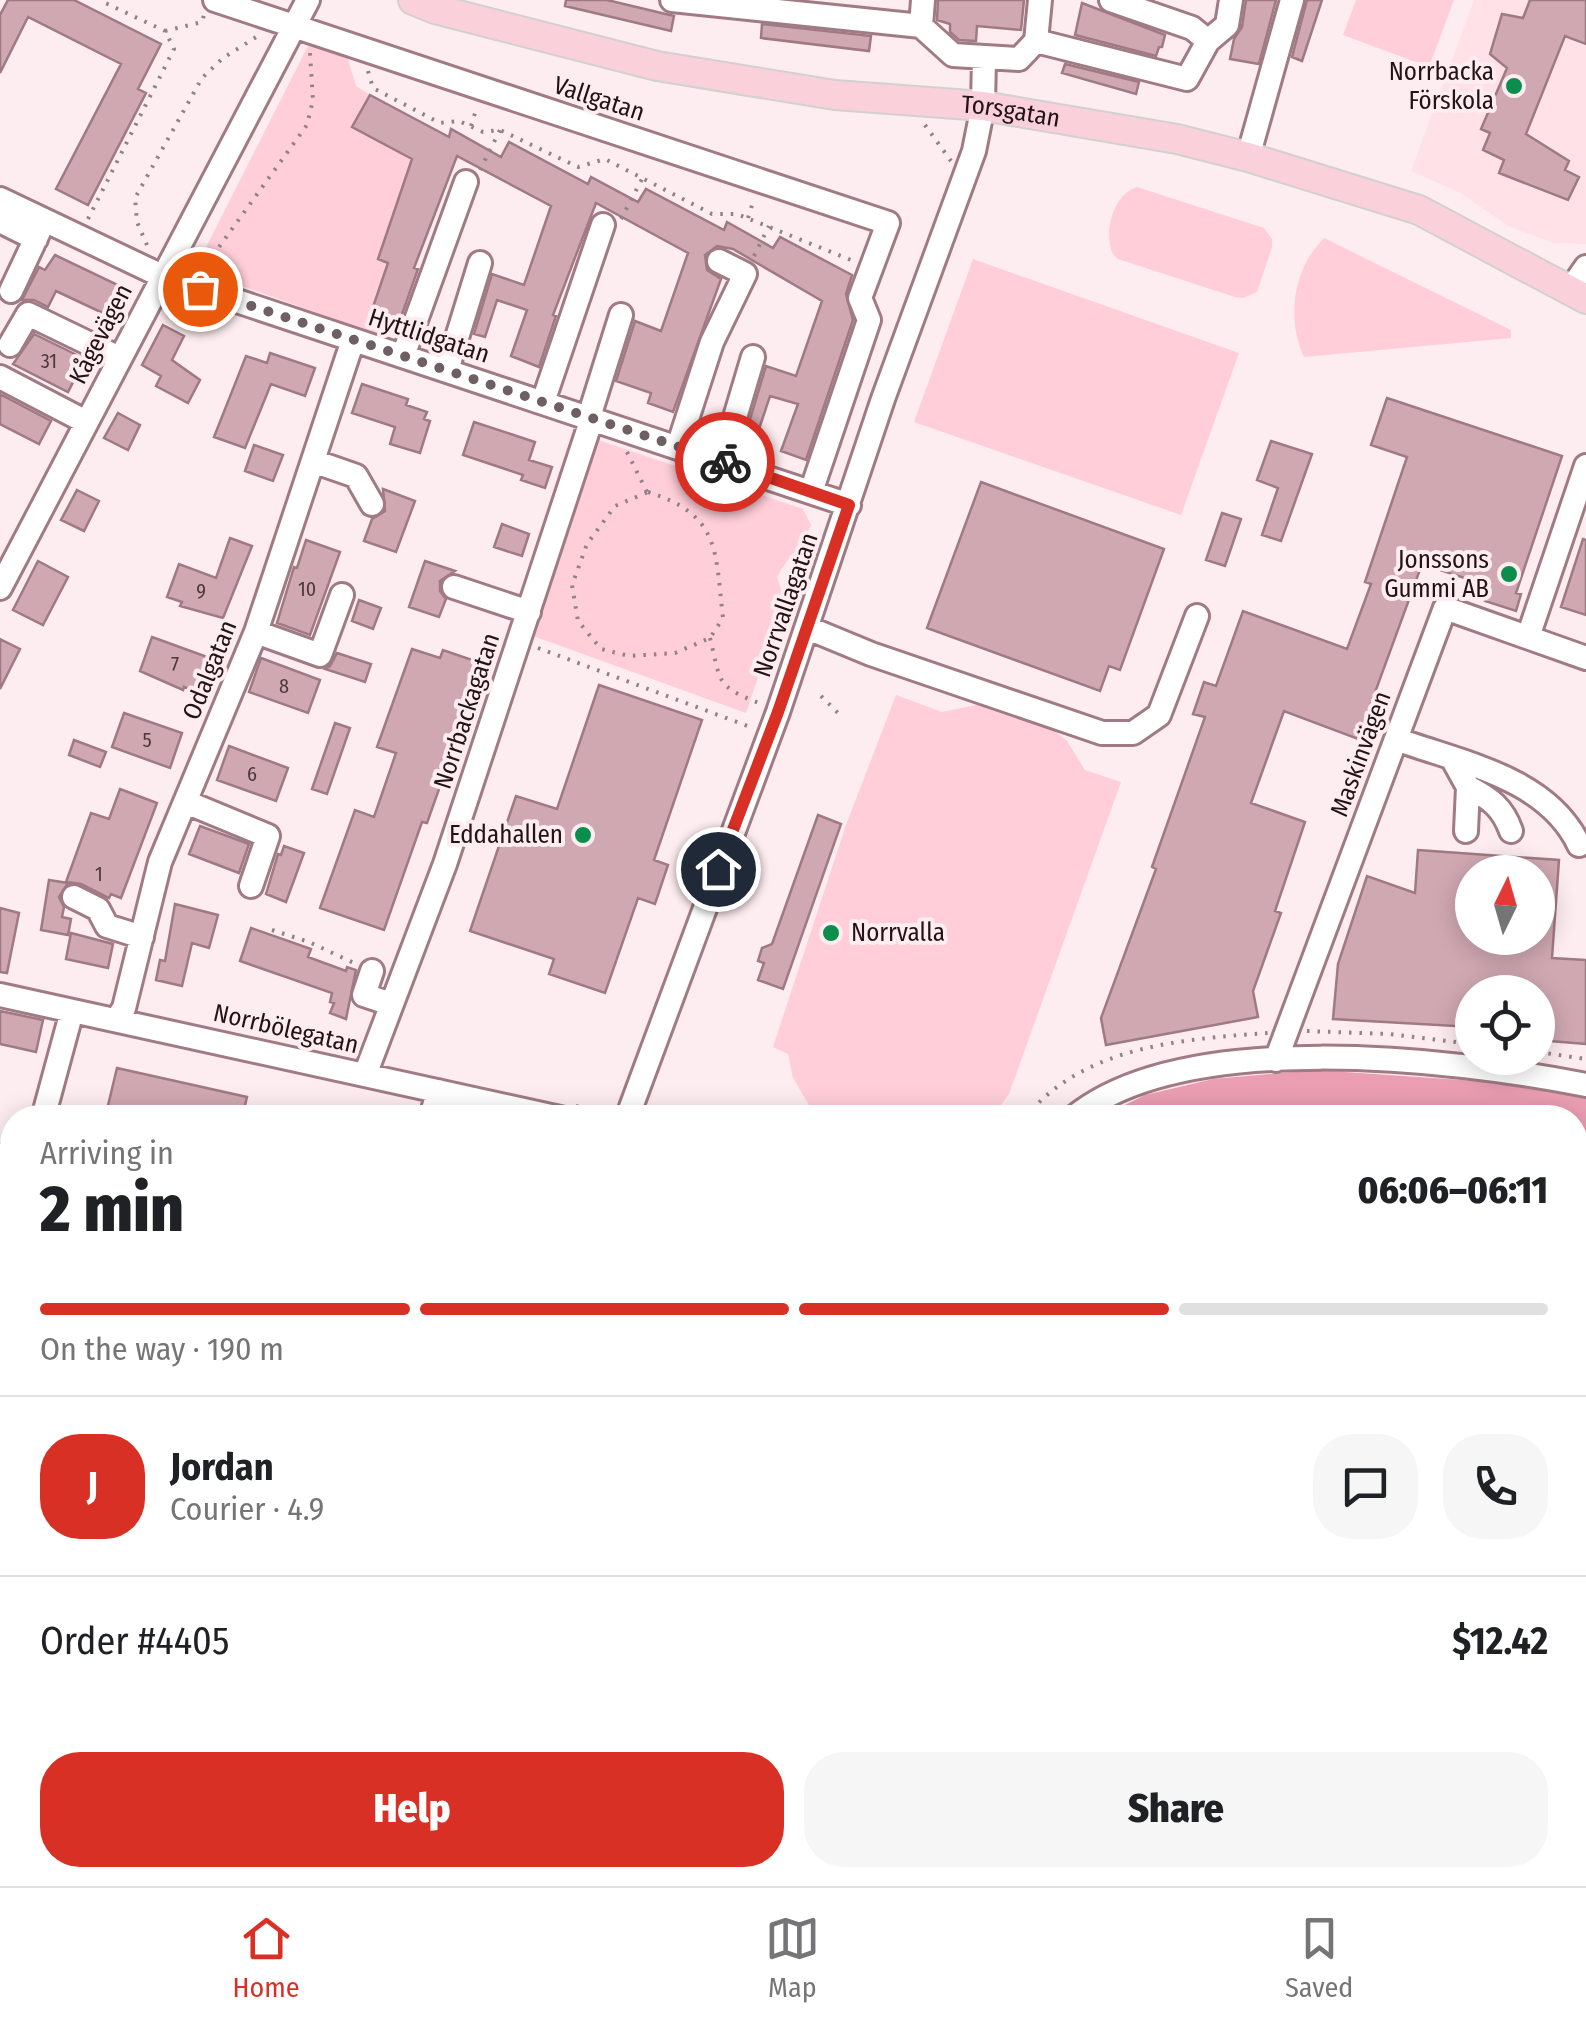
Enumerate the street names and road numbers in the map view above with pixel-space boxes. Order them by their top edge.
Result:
street label: Vallgatan [550,70,648,128]
street label: Torsgatan [960,89,1062,134]
street label: Kågevägen [63,279,139,389]
street label: Hyttlidgatan [365,302,493,370]
street label: Norrvallagatan [747,529,825,681]
street label: Odalgatan [176,616,244,724]
street label: Norrbackagatan [428,629,506,793]
street label: Maskinvägen [1324,687,1398,821]
street label: Norrbölegatan [211,998,361,1060]

